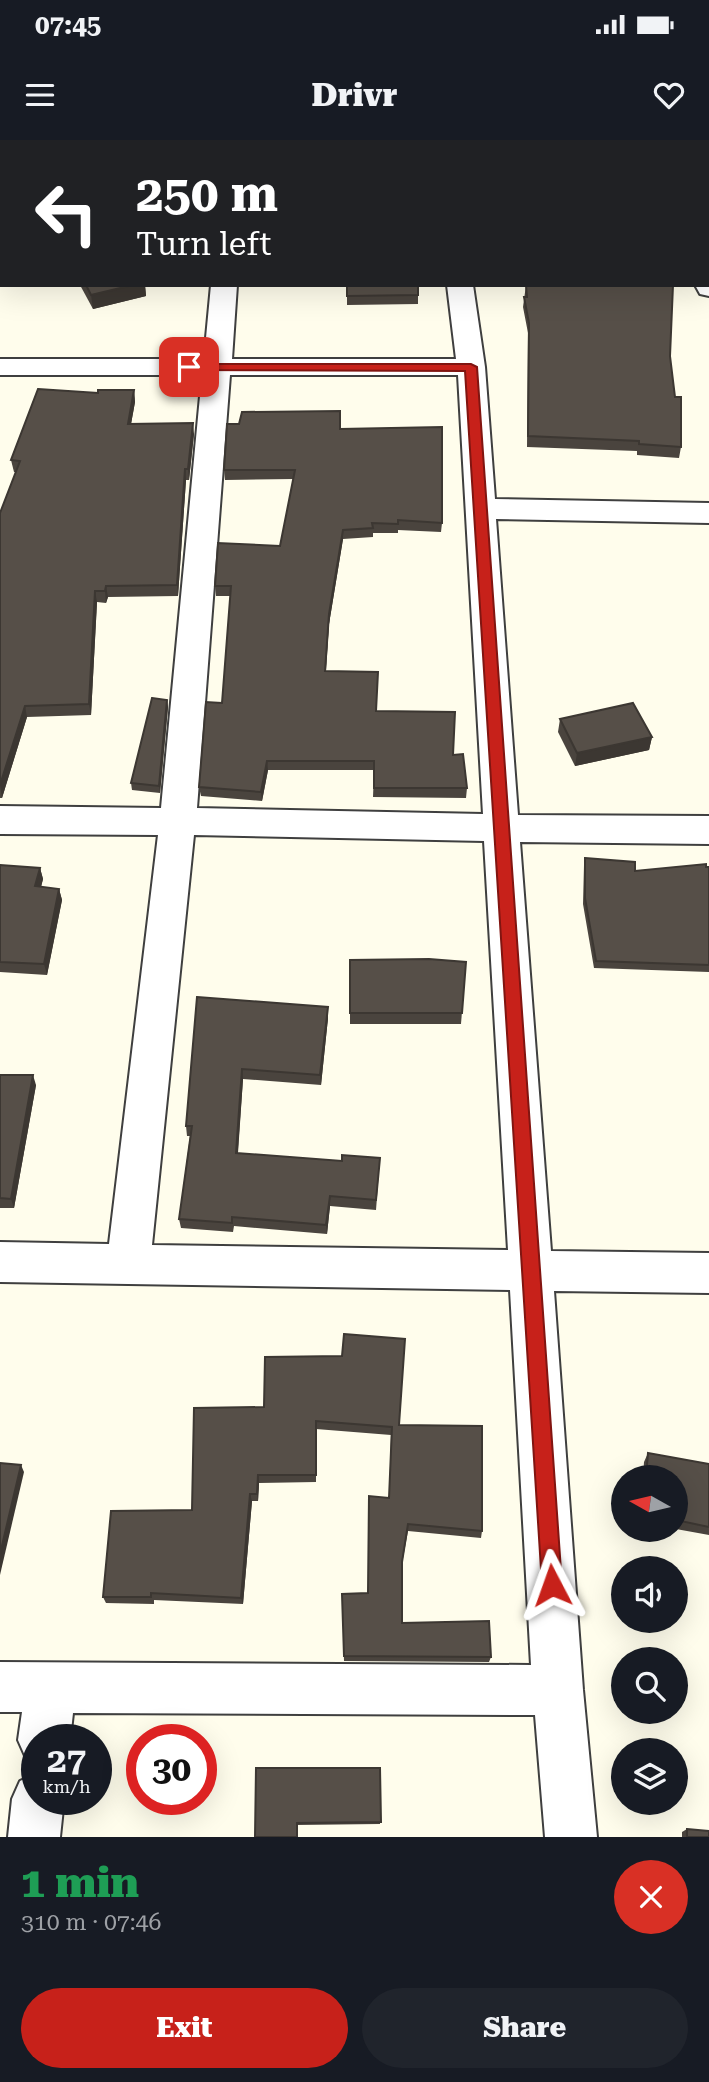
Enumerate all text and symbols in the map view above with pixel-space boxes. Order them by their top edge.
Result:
text: 07:45 [35,10,101,40]
icon: menu [21,76,59,114]
text: Drivr [311,76,398,114]
icon: heart [650,76,688,114]
text: 250 m [136,166,278,223]
icon: left [21,168,112,259]
text: Turn left [136,225,271,263]
pin [159,337,219,397]
icon: arrive [170,348,208,386]
north arrow [611,1465,688,1542]
map controls [611,1465,688,1815]
position arrow [515,1548,589,1622]
button: sound [611,1556,688,1633]
button: search [611,1647,688,1724]
speed limit sign: 30 [126,1724,217,1815]
button: layers [611,1738,688,1815]
text: 27 [47,1740,86,1781]
text: km/h [42,1776,91,1797]
text: 1 min [21,1858,139,1907]
button: close [614,1860,688,1934]
text: 310 m · 07:46 [21,1909,161,1936]
button: Exit [21,1988,348,2068]
button: Share [362,1988,688,2068]

